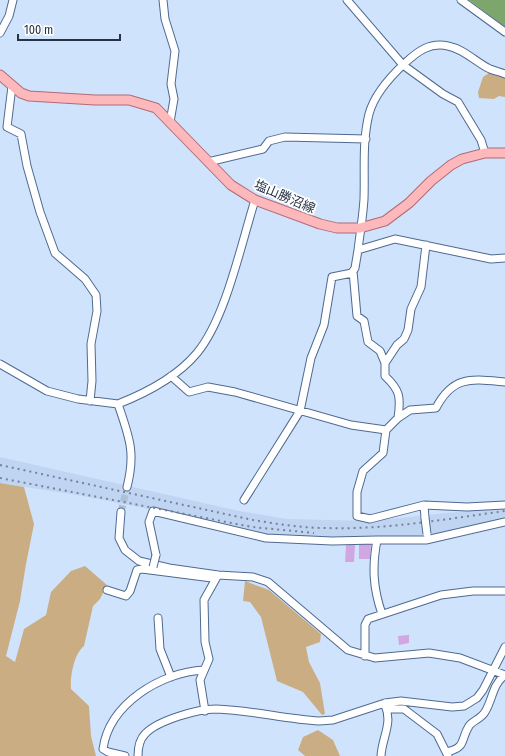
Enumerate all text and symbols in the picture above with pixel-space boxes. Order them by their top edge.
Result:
scale bar [18,16,120,42]
text: 100 m [24,23,53,37]
street label: 塩山勝沼線 [252,177,318,216]

